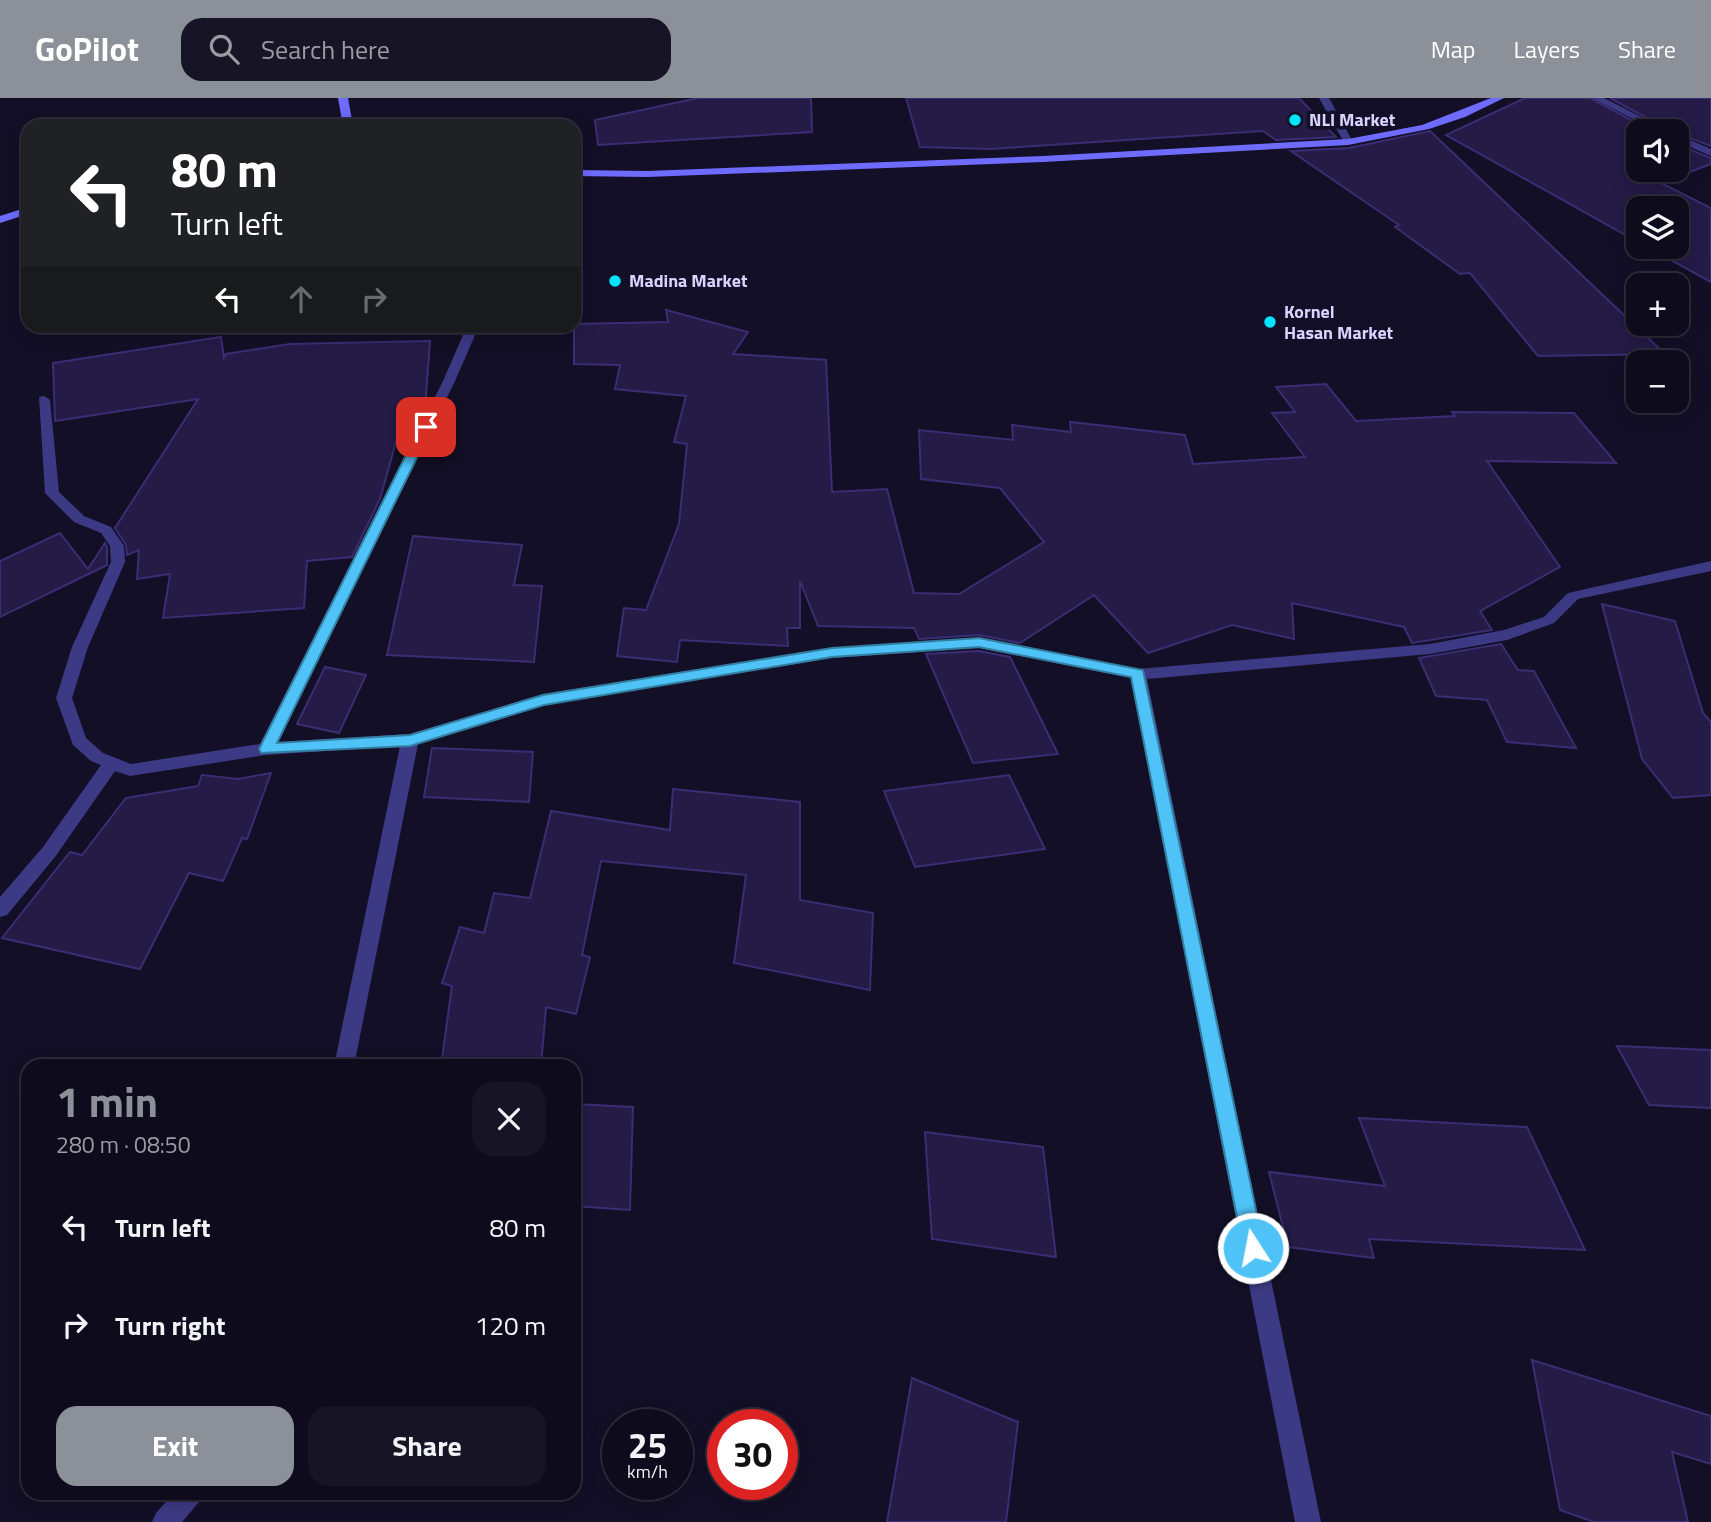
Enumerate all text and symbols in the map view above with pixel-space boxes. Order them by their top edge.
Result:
search box [181,18,671,81]
text: GoPilot [35,24,139,74]
icon: search [205,30,243,68]
text: Search here [261,30,390,69]
text: Map [1431,31,1476,67]
text: Layers [1514,31,1580,67]
text: Share [1618,31,1676,67]
place label: NLI Market [1309,106,1396,133]
marker: NLI Market [1287,112,1303,128]
map controls [1626,119,1689,413]
button: sound [1626,119,1689,182]
text: 80 m [171,131,278,206]
icon: left [56,147,147,238]
button: layers [1626,196,1689,259]
text: Turn left [171,199,283,247]
place label: Madina Market [629,267,748,294]
marker: Madina Market [607,273,623,289]
button: + [1626,273,1689,336]
icon: left [209,280,247,318]
icon: ahead [282,280,320,318]
icon: right [355,280,393,318]
place label: Kornel Hasan Market [1284,298,1394,346]
marker: Kornel Hasan Market [1262,314,1278,330]
button: − [1626,350,1689,413]
pin [396,397,456,457]
icon: arrive [407,408,445,446]
text: 1 min [56,1069,158,1133]
button: close [472,1082,546,1156]
text: 280 m · 08:50 [56,1127,191,1162]
icon: left [56,1208,94,1246]
text: Turn left [115,1208,210,1247]
text: 80 m [489,1208,546,1247]
position arrow [1216,1211,1290,1285]
icon: right [56,1306,94,1344]
text: Turn right [115,1306,226,1345]
text: 120 m [475,1306,546,1345]
button: Exit [56,1406,294,1486]
button: Share [308,1406,546,1486]
speed limit sign: 30 [707,1409,798,1500]
text: 25 [628,1418,667,1472]
text: km/h [627,1458,668,1485]

